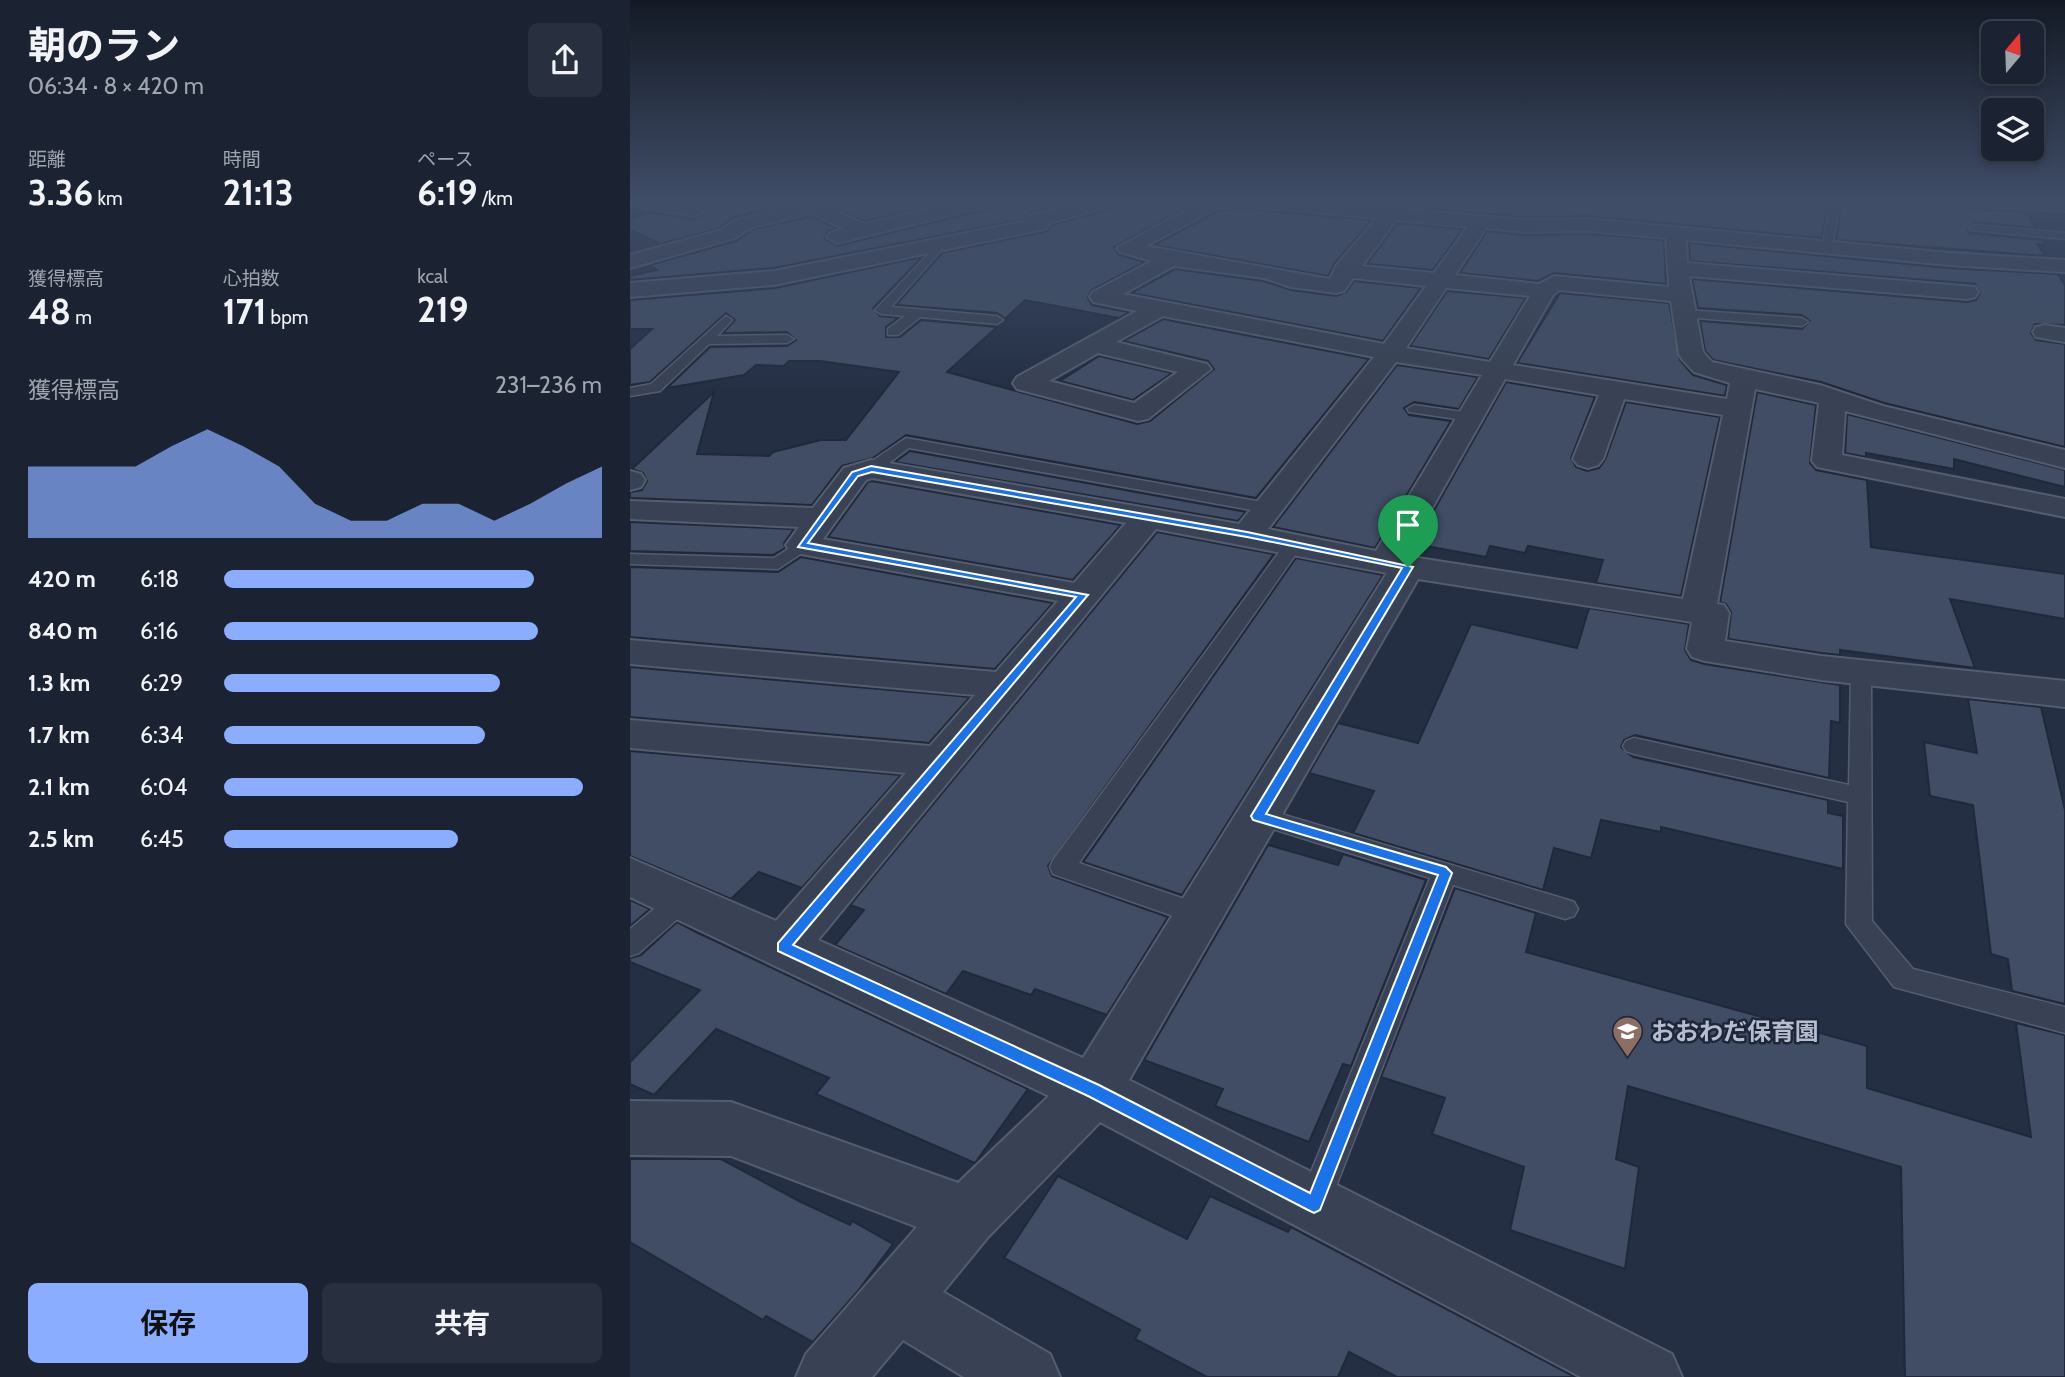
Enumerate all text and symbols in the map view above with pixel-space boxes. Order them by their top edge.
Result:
north arrow [1981,21,2044,84]
map controls [1981,21,2044,161]
text: 朝のラン [28,22,180,69]
button: share [528,23,602,97]
text: 06:34 · 8 × 420 m [28,72,204,100]
button: layers [1981,98,2044,161]
text: 距離 [28,148,66,171]
text: 時間 [223,148,261,171]
text: ペース [417,148,473,171]
text: 3.36 [28,171,93,214]
text: 21:13 [223,171,294,214]
text: 6:19 [417,171,477,214]
text: km [93,187,123,210]
text: /km [477,187,513,210]
text: kcal [417,265,448,288]
text: 獲得標高 [28,267,104,290]
text: 心拍数 [223,267,280,290]
text: 219 [417,288,468,331]
text: 48 [28,290,71,333]
text: 171 [223,290,266,333]
text: m [71,306,92,329]
text: bpm [266,306,308,329]
text: 231–236 m [495,371,602,399]
text: 獲得標高 [28,376,120,404]
pin [1378,495,1438,567]
icon: arrive [1389,506,1427,544]
text: 420 m [28,565,96,593]
text: 6:18 [140,565,179,593]
text: 840 m [28,617,98,645]
text: 6:16 [140,617,178,645]
text: 1.3 km [28,669,90,697]
text: 6:29 [140,669,183,697]
text: 1.7 km [28,721,90,749]
text: 6:34 [140,721,184,749]
text: 2.1 km [28,773,90,801]
text: 6:04 [140,773,187,801]
text: 2.5 km [28,825,94,853]
text: 6:45 [140,825,184,853]
school or university icon: おおわだ保育園 [1611,1014,1645,1058]
place label: おおわだ保育園 [1651,1017,1819,1046]
button: 保存 [28,1283,308,1363]
button: 共有 [322,1283,602,1363]

